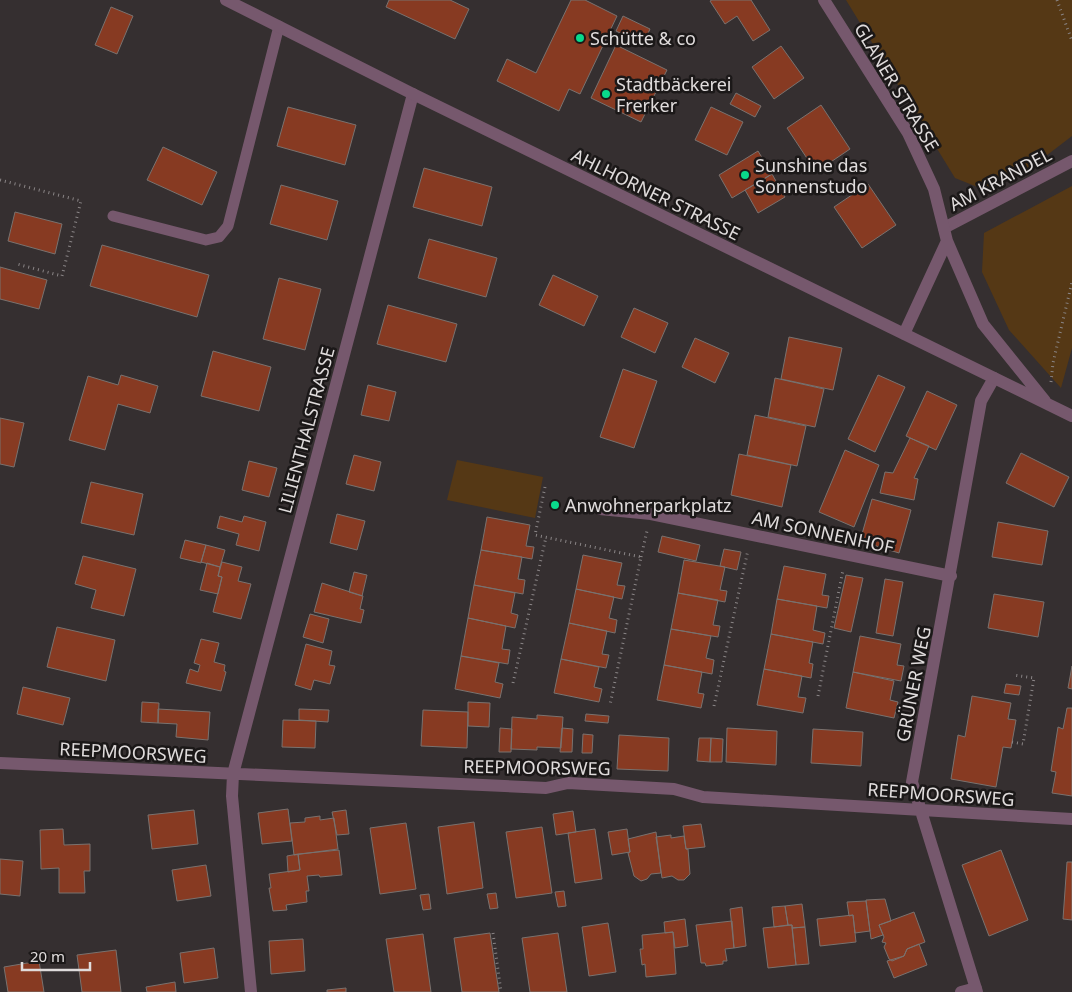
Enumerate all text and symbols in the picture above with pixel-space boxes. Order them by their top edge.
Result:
street label: GLANER STRASSE [849,18,945,156]
place label: Schütte & co [590,26,696,50]
marker: Schütte & co [574,32,586,44]
place label: Stadtbäckerei Frerker [616,72,732,117]
marker: Stadtbäckerei Frerker [600,88,612,100]
street label: AM KRANDEL [945,142,1055,216]
street label: AHLHORNER STRASSE [568,143,744,245]
place label: Sunshine das Sonnenstudo [755,153,868,198]
marker: Sunshine das Sonnenstudo [739,169,751,181]
street label: LILIENTHALSTRASSE [272,344,340,516]
place label: Anwohnerparkplatz [565,493,731,517]
marker: Anwohnerparkplatz [549,499,561,511]
street label: AM SONNENHOF [750,505,896,559]
street label: GRÜNER WEG [890,624,936,744]
street label: REEPMOORSWEG [59,736,207,768]
street label: REEPMOORSWEG [463,754,611,780]
street label: REEPMOORSWEG [867,777,1015,811]
scale bar [22,940,90,972]
text: 20 m [30,946,65,966]

